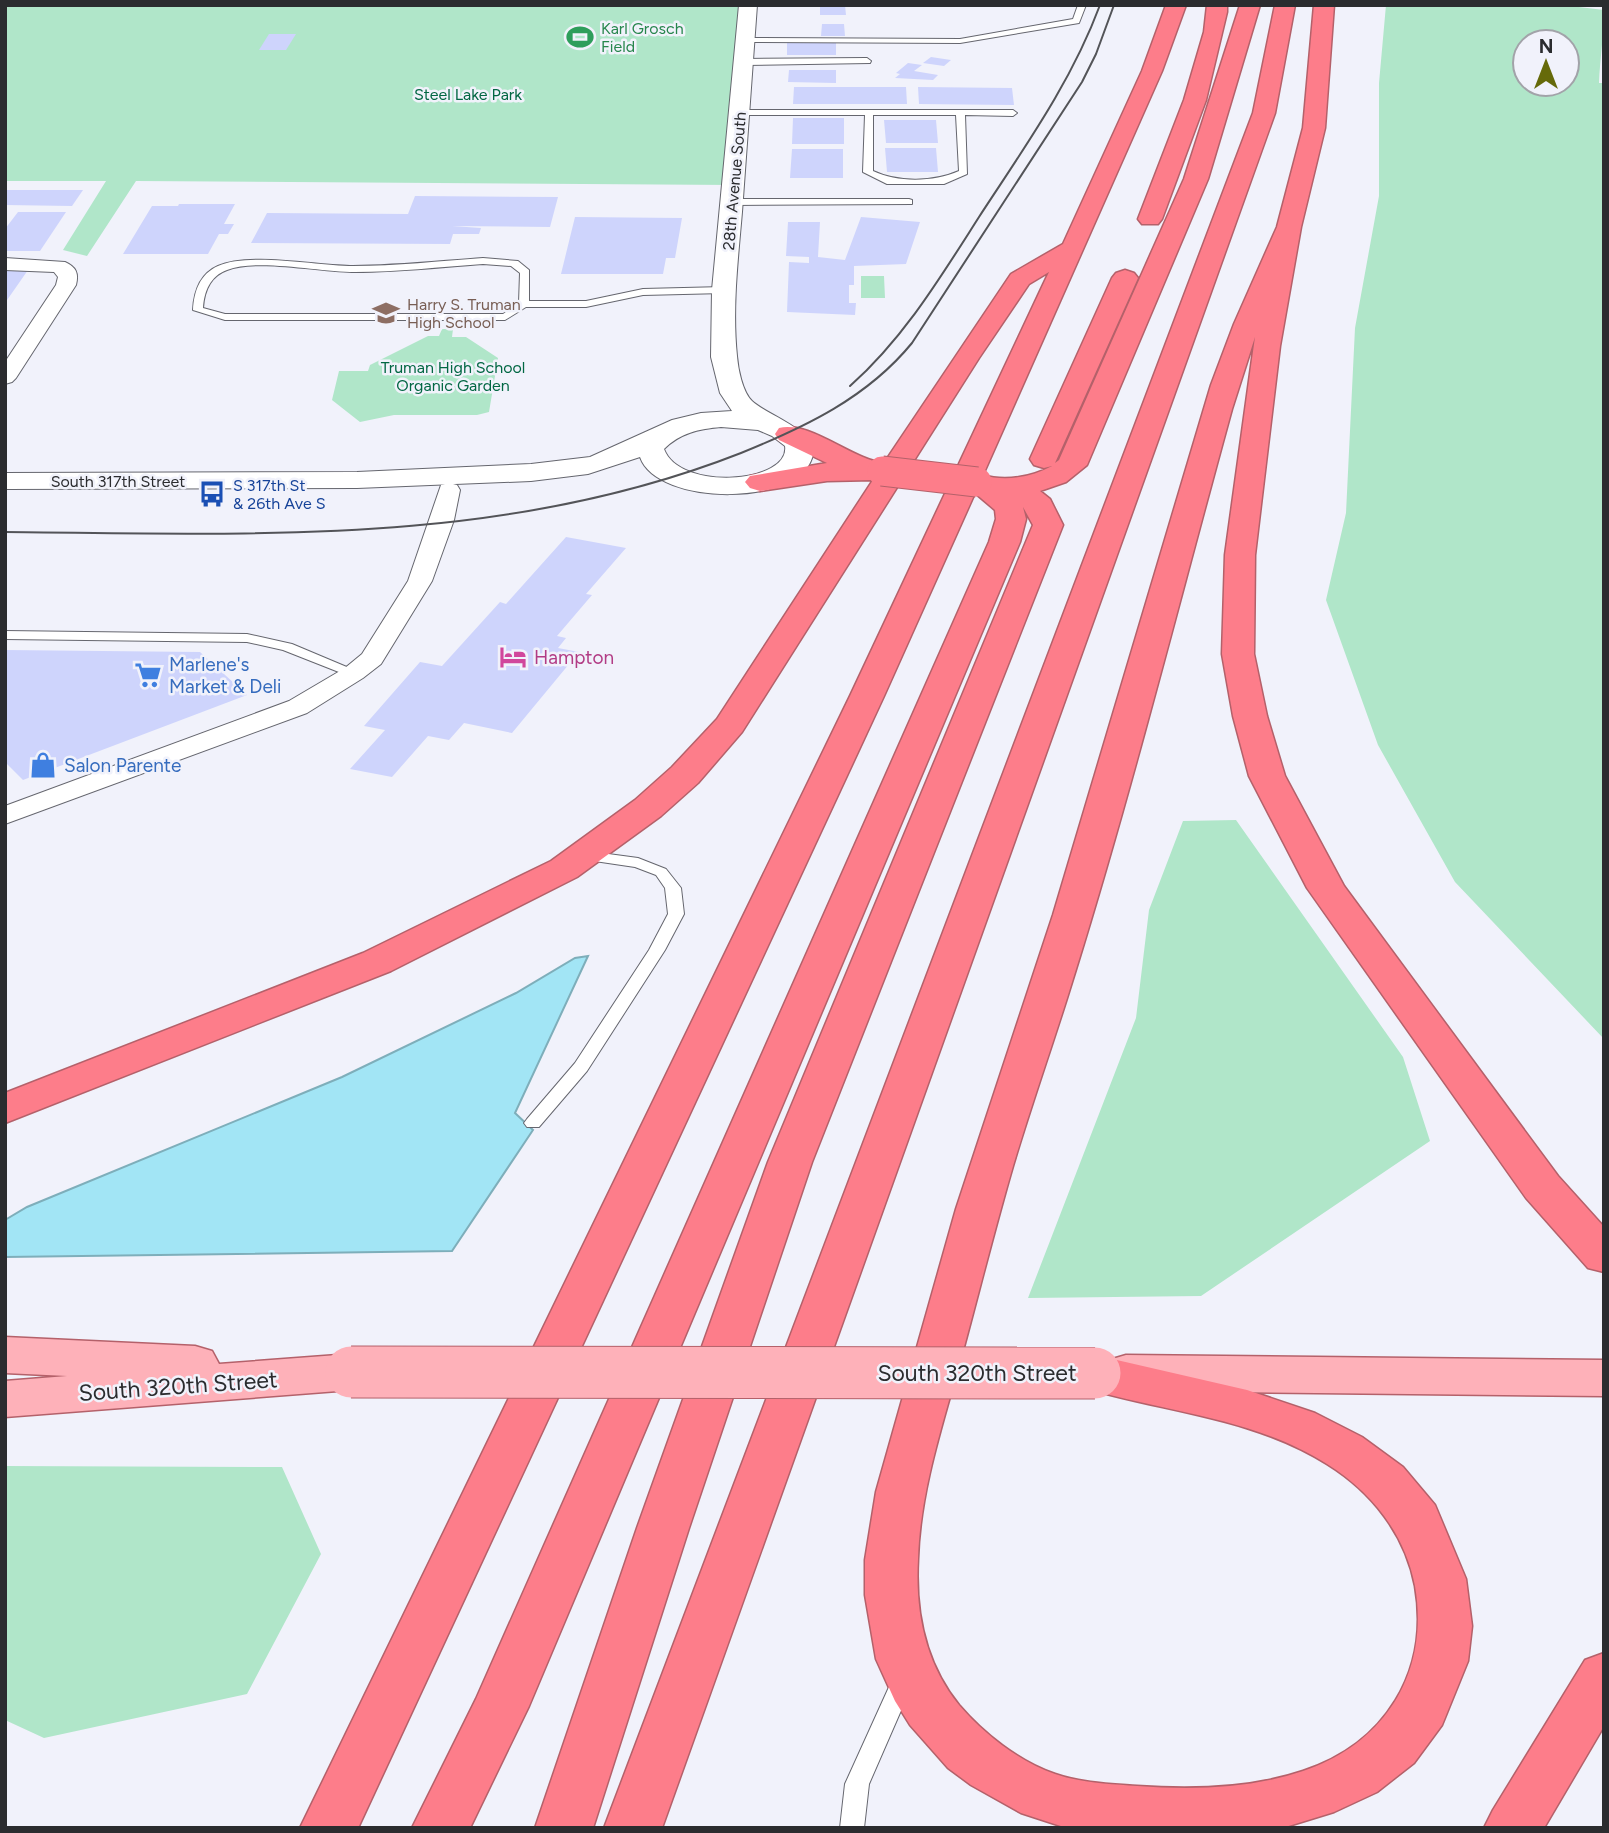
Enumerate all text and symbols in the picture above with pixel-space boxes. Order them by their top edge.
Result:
place label: Karl Grosch Field [601,19,684,56]
sports icon: Karl Grosch Field [565,22,595,52]
north arrow [1511,28,1581,98]
text: N [1539,35,1553,58]
park label: Steel Lake Park [414,85,522,104]
street label: 28th Avenue South [719,111,750,251]
place label: Harry S. Truman High School [407,295,521,332]
school or university icon: Harry S. Truman High School [371,298,401,328]
park label: Truman High School Organic Garden [381,358,525,395]
street label: South 317th Street [51,472,185,491]
place label: S 317th St & 26th Ave S [233,476,326,513]
bus stop icon: S 317th St & 26th Ave S [197,479,227,509]
hotel icon: Hampton [498,642,528,672]
place label: Hampton [534,646,614,669]
place label: Marlene's Market & Deli [169,653,281,698]
supermarket icon: Marlene's Market & Deli [133,660,163,690]
shop icon: Salon Parente [28,750,58,780]
place label: Salon Parente [64,754,181,777]
street label: South 320th Street [877,1359,1077,1387]
street label: South 320th Street [78,1365,278,1407]

